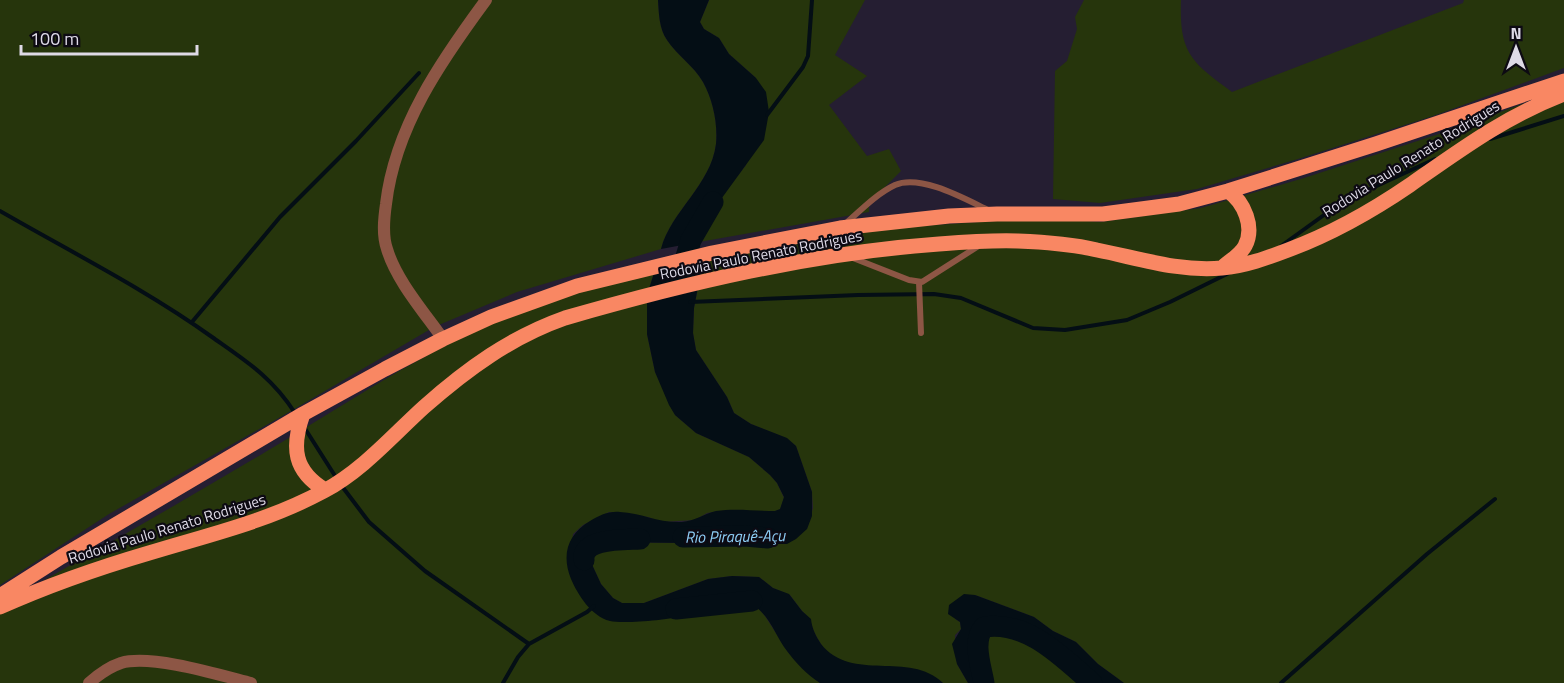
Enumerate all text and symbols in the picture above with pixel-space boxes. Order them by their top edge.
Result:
scale bar [21,18,196,56]
north arrow [1486,18,1546,78]
text: N [1510,21,1522,45]
text: 100 m [30,25,79,52]
street label: Rodovia Paulo Renato Rodrigues [1318,94,1504,223]
street label: Rodovia Paulo Renato Rodrigues [658,224,864,285]
street label: Rodovia Paulo Renato Rodrigues [65,487,268,570]
water label: Rio Piraquê-Açu [685,523,786,549]

